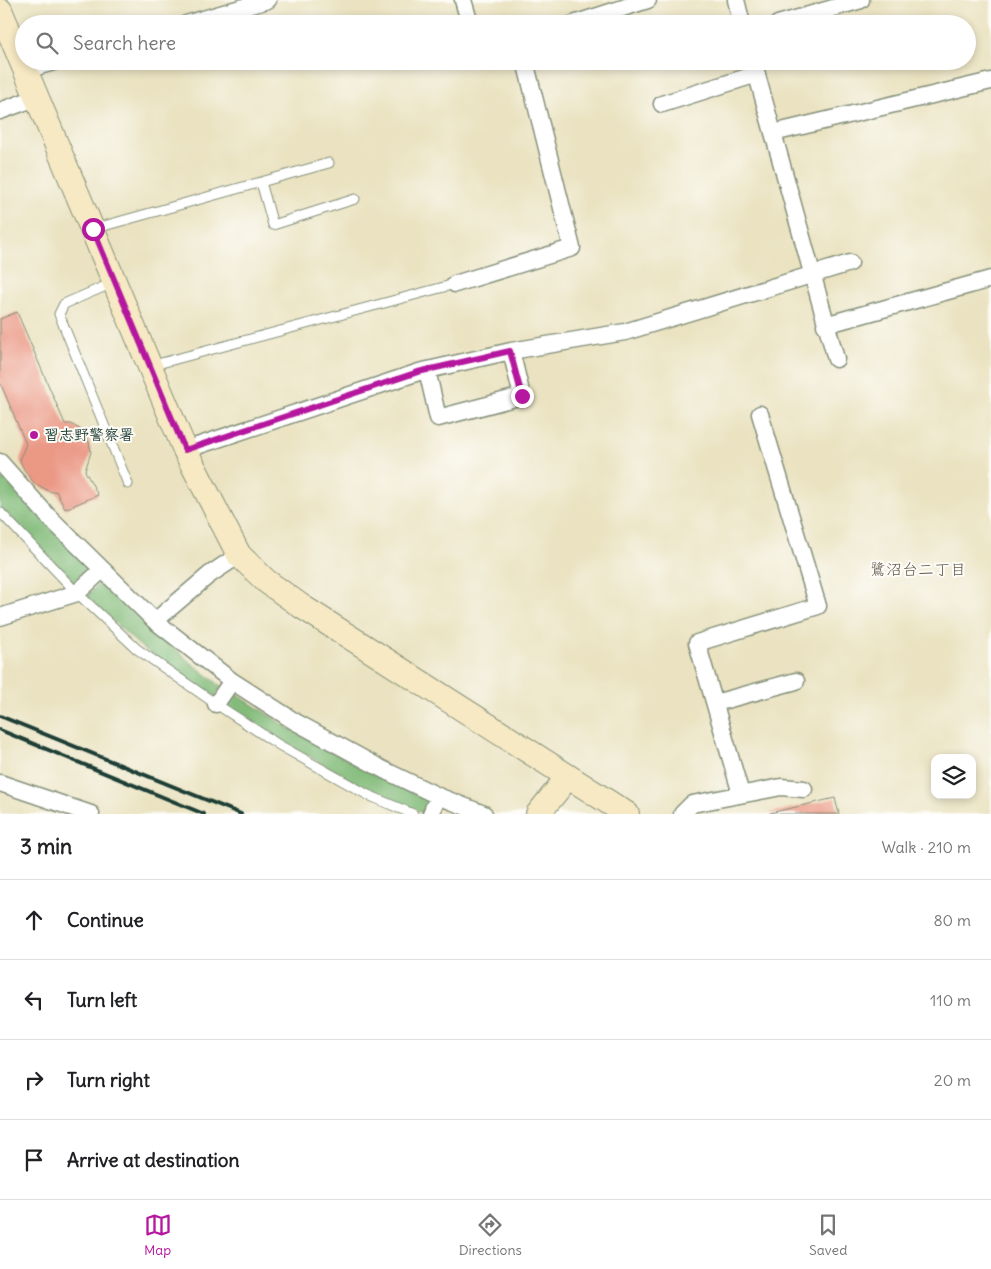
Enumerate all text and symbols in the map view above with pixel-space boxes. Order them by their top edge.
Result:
search box [15,15,976,70]
icon: search [33,29,61,57]
text: Search here [73,31,176,55]
route start [82,218,105,241]
route end [511,385,534,408]
place label: 習志野警察署 [44,425,134,444]
marker: 習志野警察署 [28,429,40,441]
district label: 鷺沼台二丁目 [870,559,966,579]
map controls [931,754,976,799]
button: layers [931,754,976,799]
text: 3 min [20,833,72,860]
text: Walk · 210 m [881,837,971,857]
icon: ahead [20,906,48,934]
text: Continue [67,908,144,932]
text: 80 m [933,910,971,930]
icon: left [20,986,48,1014]
text: Turn left [67,988,137,1012]
text: 110 m [930,990,971,1010]
icon: right [20,1066,48,1094]
text: Turn right [67,1068,150,1092]
text: 20 m [934,1070,971,1090]
icon: arrive [20,1146,48,1174]
text: Arrive at destination [67,1148,240,1172]
tab: Map [144,1211,172,1259]
tab: Directions [459,1211,522,1259]
tab: Saved [809,1211,847,1259]

